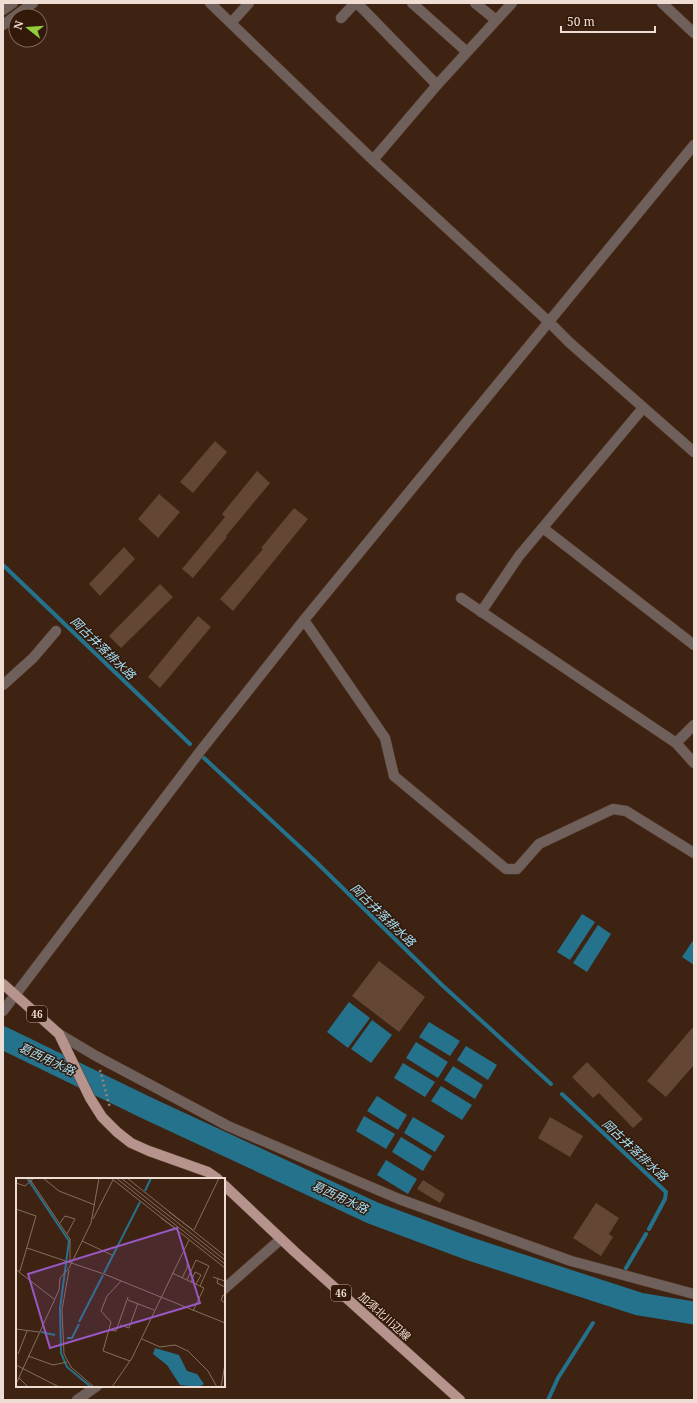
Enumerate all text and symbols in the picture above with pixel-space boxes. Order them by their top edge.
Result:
north arrow [8,8,48,48]
scale bar [561,8,655,34]
text: 50 m [567,13,595,30]
text: N [10,18,26,31]
water label: 岡古井落排水路 [67,613,140,684]
water label: 岡古井落排水路 [347,880,420,951]
road number: 46 [27,1006,47,1022]
water label: 葛西用水路 [16,1039,79,1080]
water label: 岡古井落排水路 [598,1115,672,1186]
water label: 葛西用水路 [309,1177,372,1218]
inset map [16,1178,225,1387]
road number: 46 [331,1285,351,1301]
street label: 加須北川辺線 [355,1288,415,1344]

